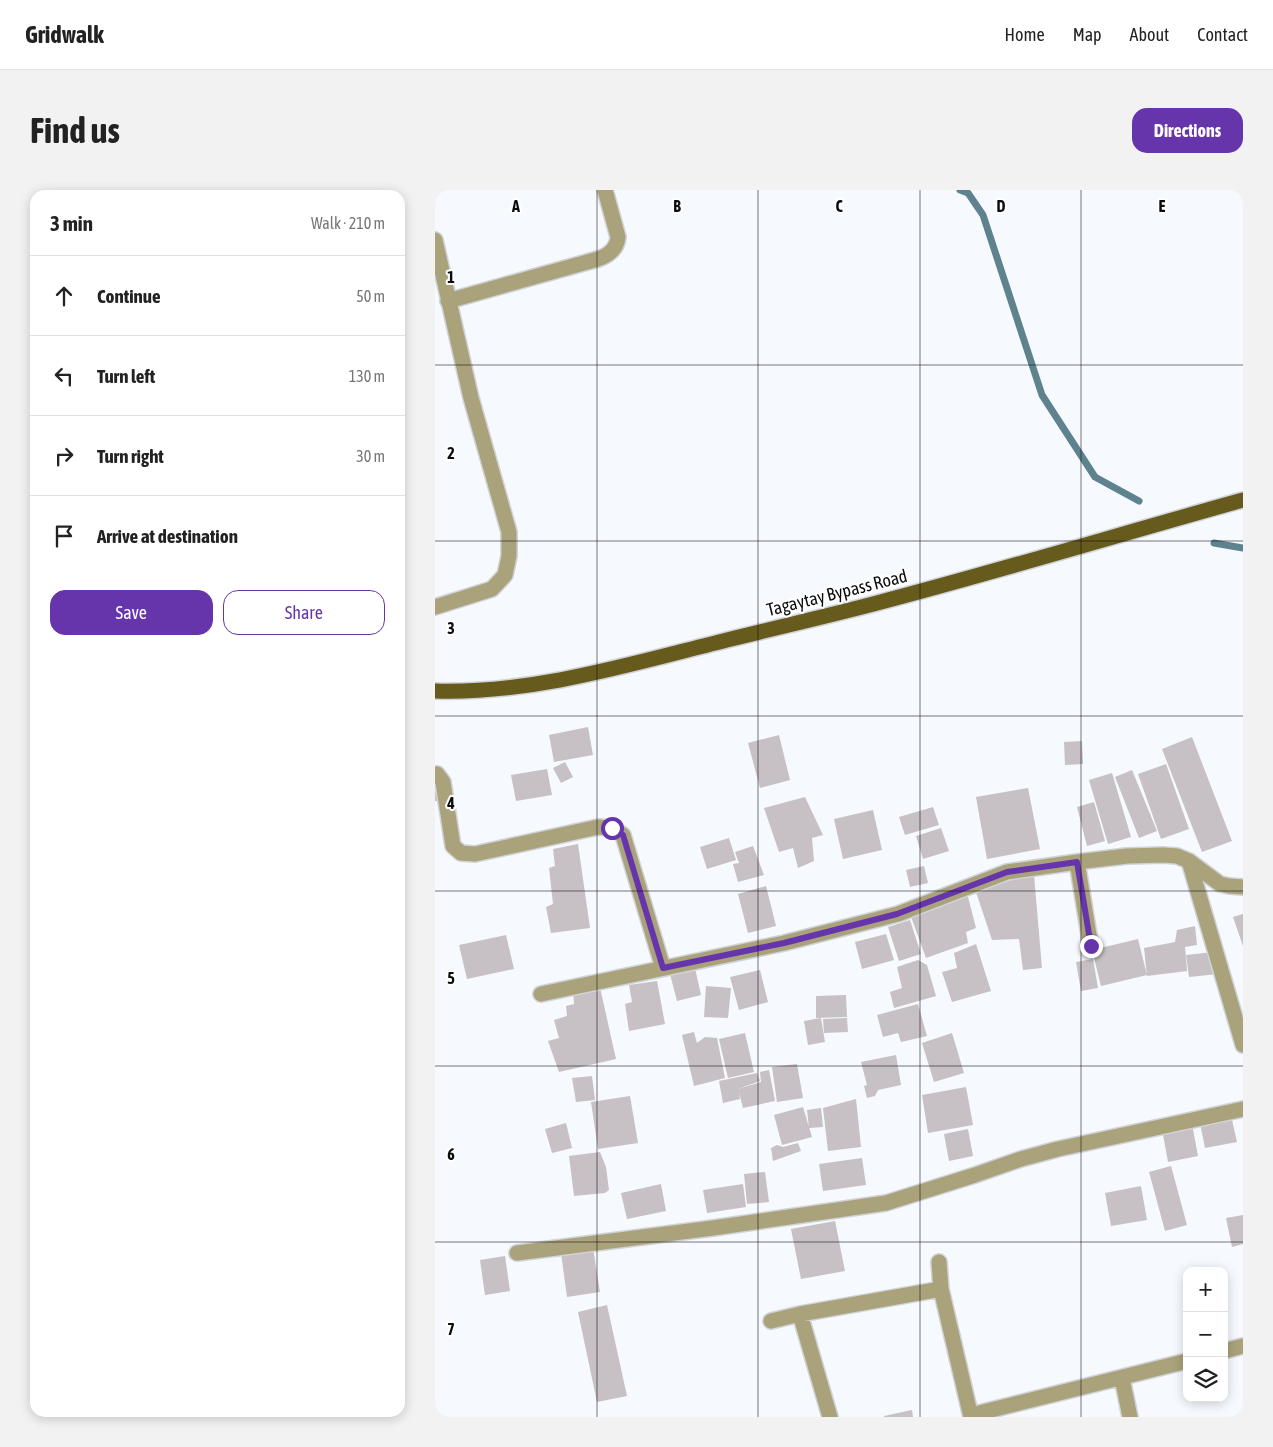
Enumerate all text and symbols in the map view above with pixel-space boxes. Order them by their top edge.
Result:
text: Gridwalk [25,21,104,48]
text: Home [1005,24,1045,45]
text: Map [1073,24,1102,45]
text: About [1130,24,1169,45]
text: Contact [1197,24,1248,45]
button: Directions [1132,108,1243,153]
text: Find us [30,110,120,150]
text: A [511,197,520,215]
text: B [673,197,681,215]
text: C [835,197,843,215]
text: D [997,197,1006,215]
text: E [1159,197,1166,215]
text: 3 min [50,211,93,235]
text: Walk · 210 m [311,214,385,232]
text: 1 [447,268,455,286]
icon: ahead [50,282,78,310]
text: Continue [97,285,161,307]
text: 50 m [356,287,385,305]
icon: left [50,362,78,390]
text: Turn left [97,365,155,387]
text: 130 m [349,367,385,385]
icon: right [50,442,78,470]
text: 2 [447,444,455,462]
text: Turn right [97,445,164,467]
text: 30 m [356,447,385,465]
icon: arrive [50,522,78,550]
text: Arrive at destination [97,525,238,547]
street label: Tagaytay Bypass Road [764,565,909,620]
button: Save [50,590,213,635]
button: Share [223,590,385,635]
text: 3 [447,619,455,637]
text: 4 [446,794,455,812]
route start [601,817,624,840]
route end [1080,935,1103,958]
text: 5 [447,969,455,987]
text: 6 [447,1145,455,1163]
map controls [1183,1267,1228,1402]
button: + [1183,1267,1228,1312]
button: − [1183,1312,1228,1357]
text: 7 [447,1320,455,1338]
button: layers [1183,1357,1228,1402]

